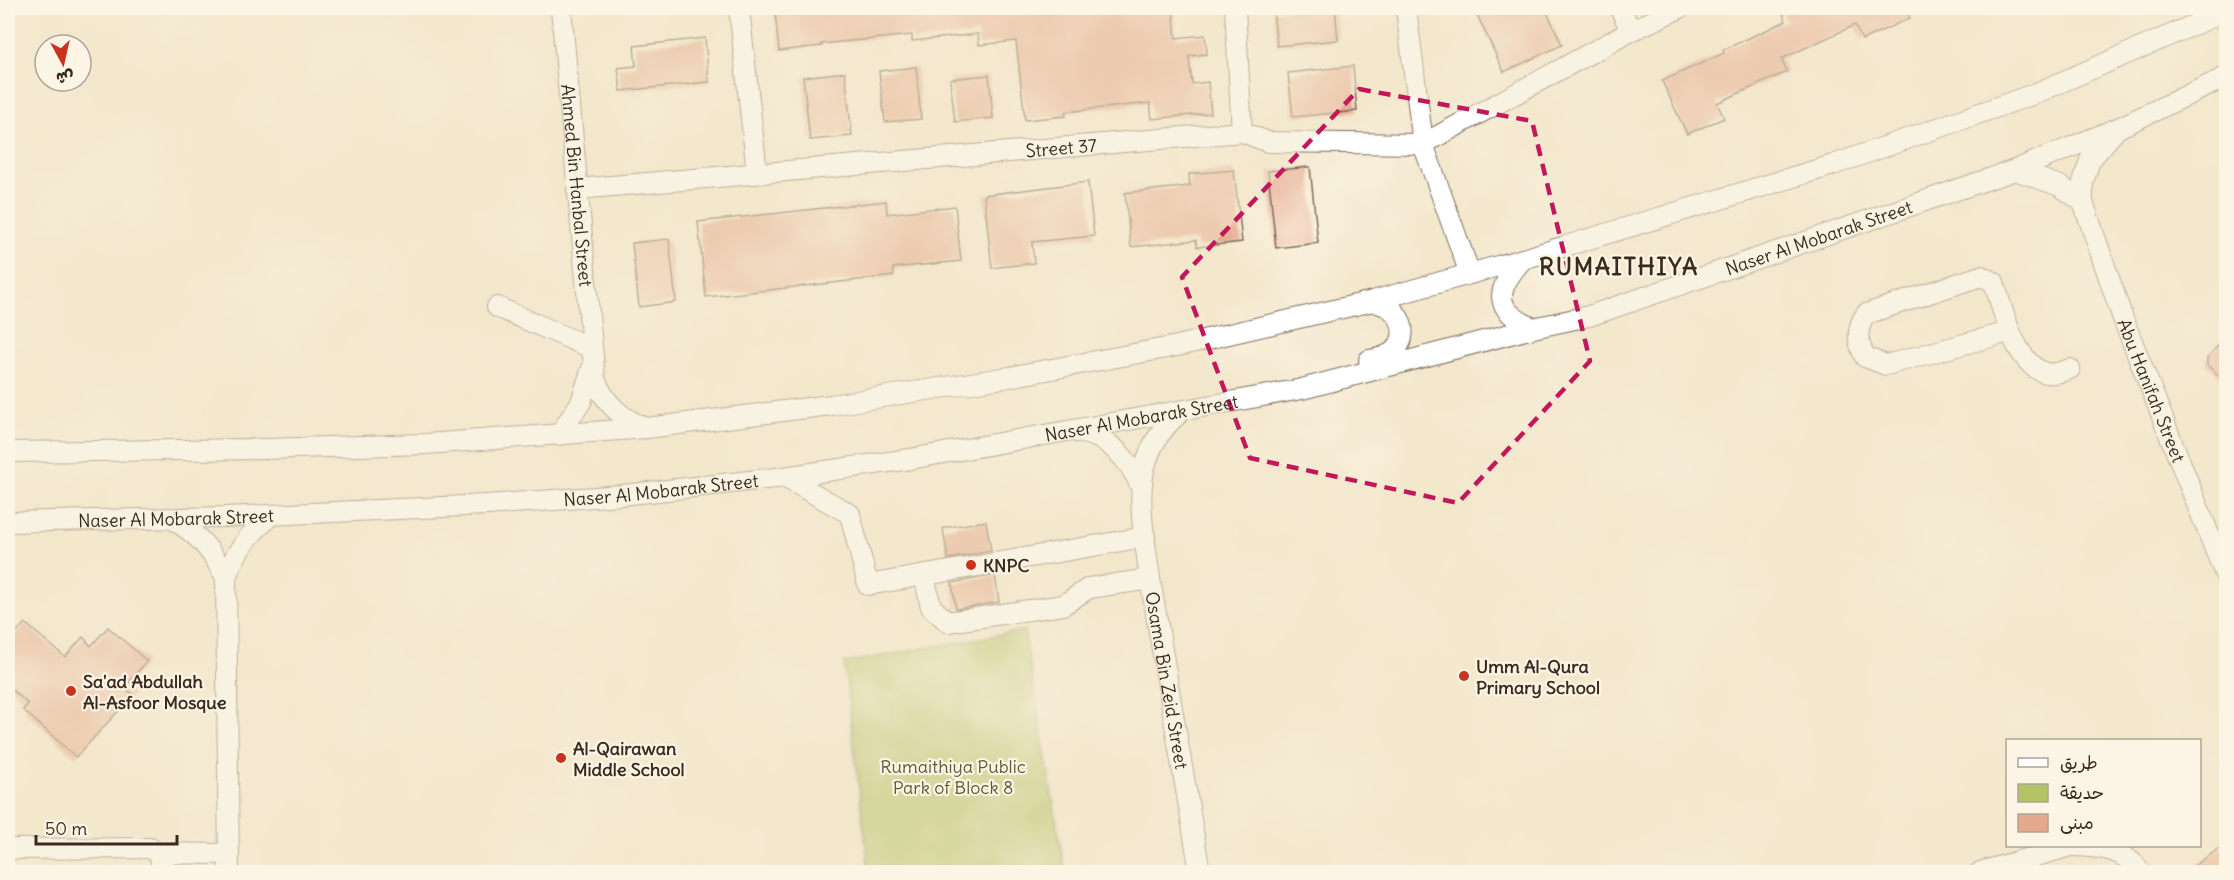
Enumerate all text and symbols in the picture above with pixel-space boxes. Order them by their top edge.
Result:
north arrow [33,33,93,93]
text: ش [55,67,75,89]
street label: Ahmed Bin Hanbal Street [557,83,598,287]
street label: Street 37 [1025,133,1098,162]
street label: Naser Al Mobarak Street [1722,195,1915,280]
district label: RUMAITHIYA [1539,251,1699,281]
street label: Abu Hanifah Street [2113,315,2191,466]
street label: Naser Al Mobarak Street [1043,389,1240,446]
street label: Naser Al Mobarak Street [563,468,760,511]
street label: Naser Al Mobarak Street [78,503,274,532]
place label: KNPC [983,554,1029,577]
marker: KNPC [964,558,978,572]
street label: Osama Bin Zeid Street [1141,590,1194,771]
place label: Umm Al-Qura Primary School [1476,655,1600,699]
marker: Umm Al-Qura Primary School [1457,669,1471,683]
place label: Sa'ad Abdullah Al-Asfoor Mosque [83,670,227,714]
marker: Sa'ad Abdullah Al-Asfoor Mosque [64,684,78,698]
place label: Al-Qairawan Middle School [573,737,685,781]
legend [2006,739,2201,847]
marker: Al-Qairawan Middle School [554,751,568,765]
text: طريق [2060,751,2098,774]
park label: Rumaithiya Public Park of Block 8 [880,755,1026,799]
text: حديقة [2060,781,2104,804]
scale bar [36,808,177,846]
text: مبنى [2060,811,2094,834]
text: 50 m [45,817,87,840]

